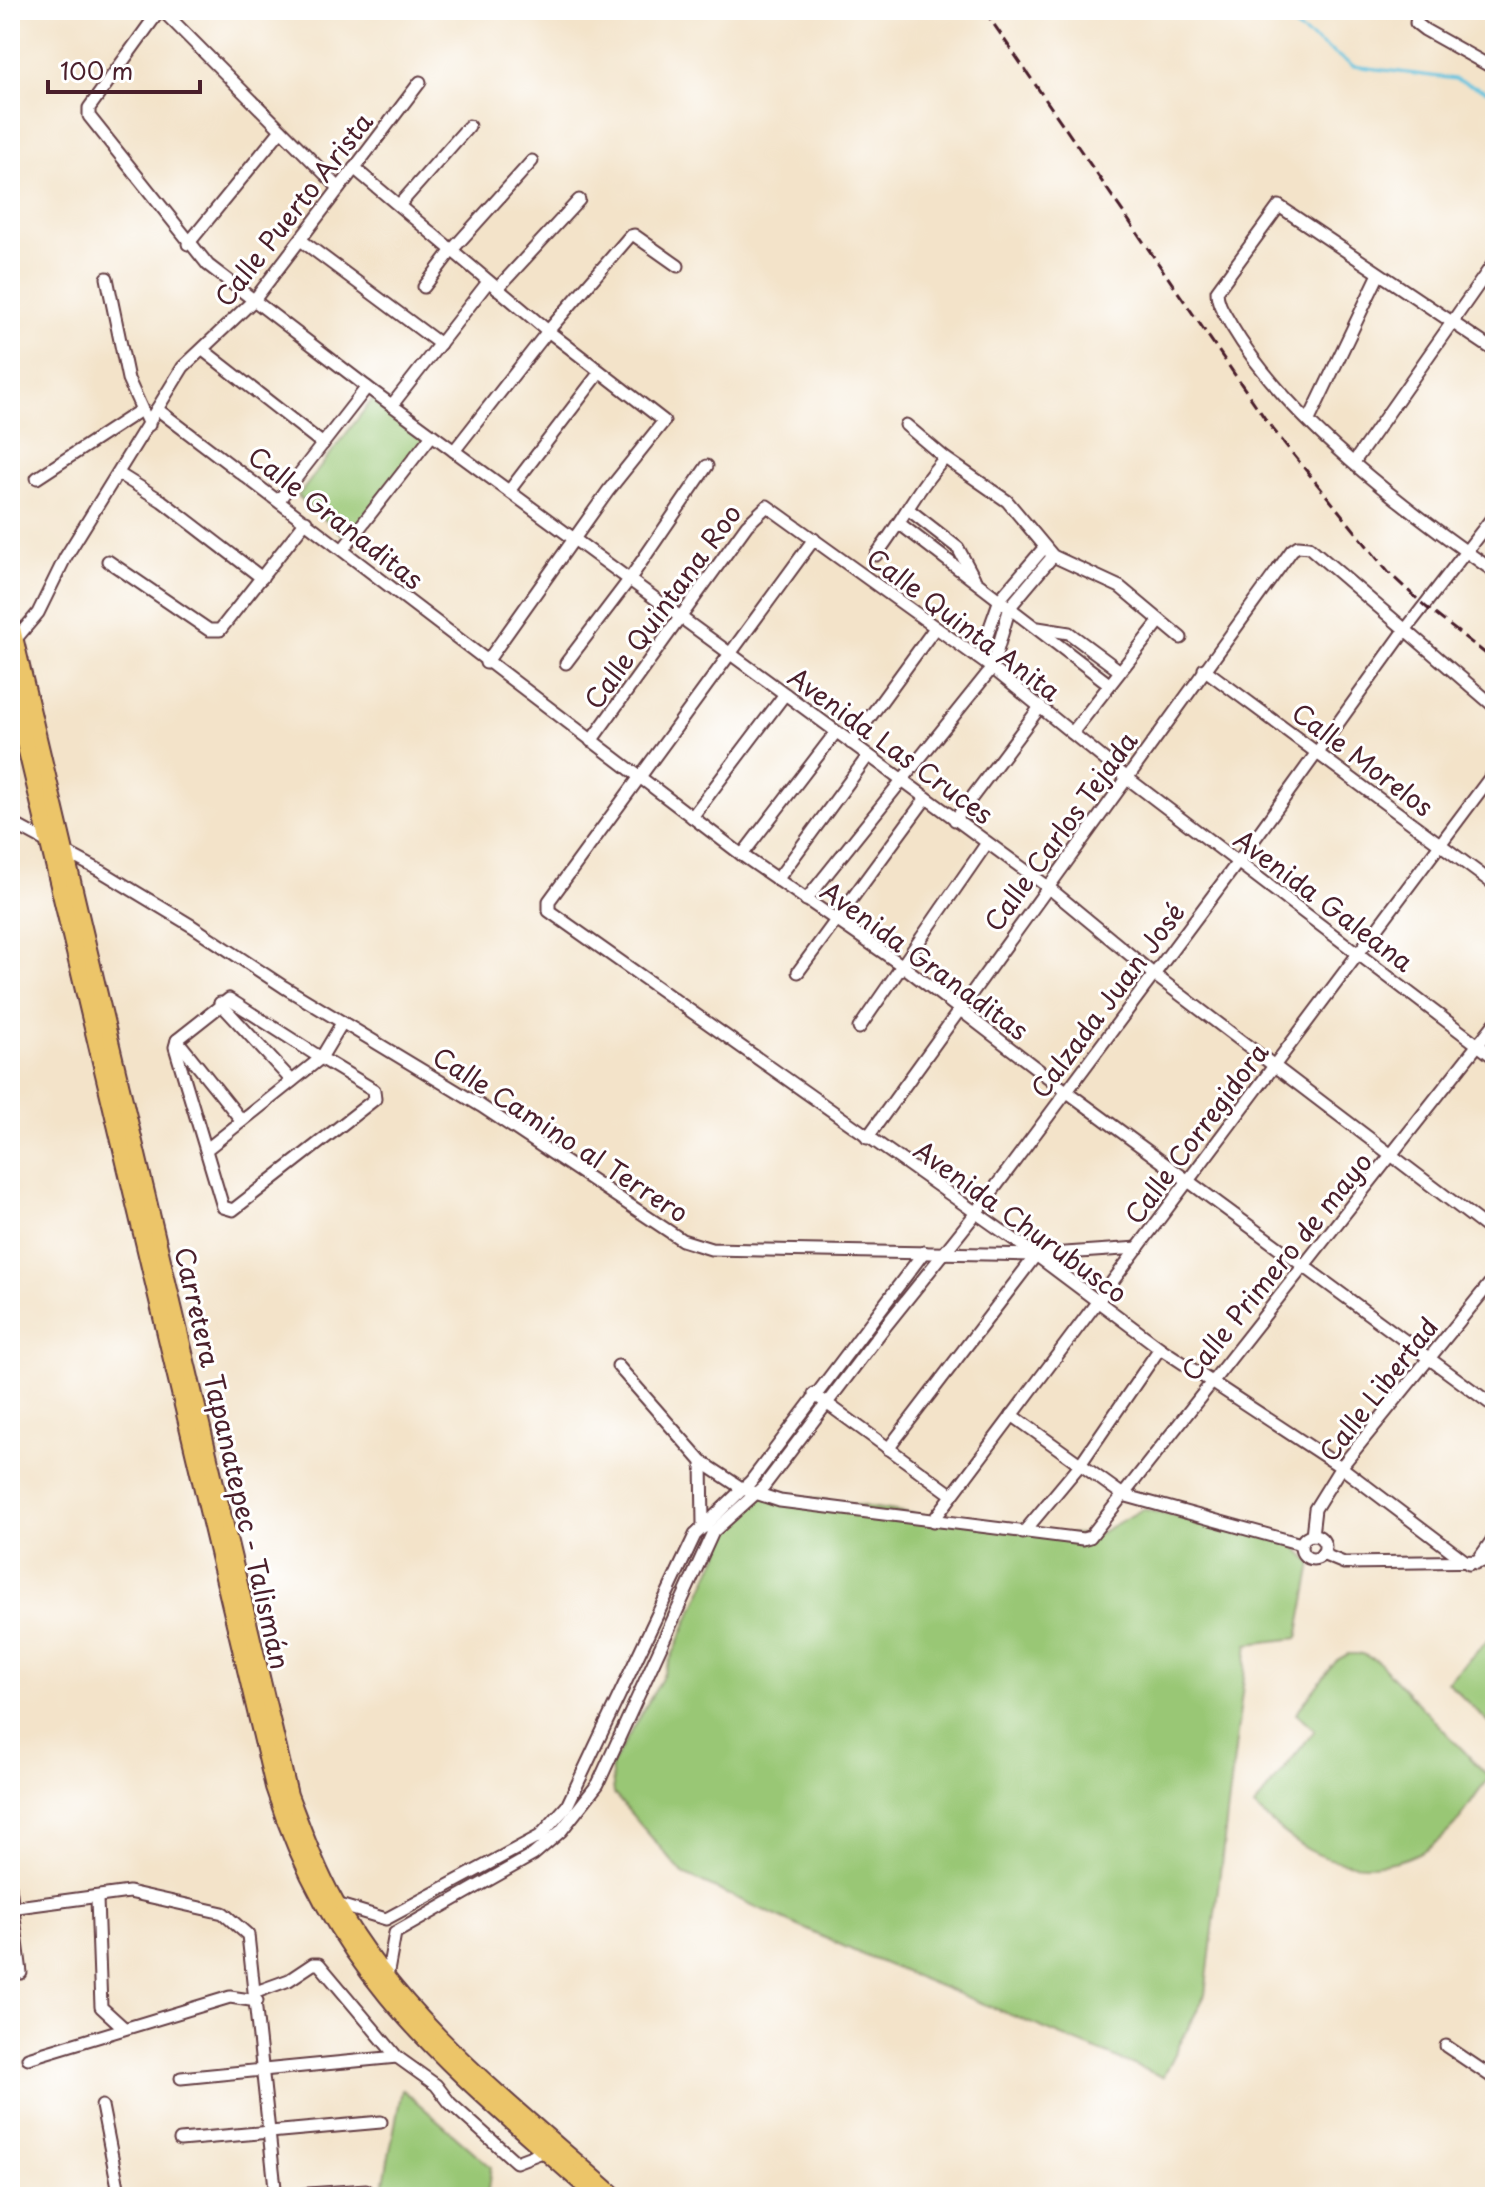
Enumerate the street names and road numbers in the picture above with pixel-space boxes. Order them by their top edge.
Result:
street label: Calle Puerto Arista [205,103,382,315]
street label: Calle Granaditas [240,436,432,598]
street label: Calle Quintana Roo [574,495,750,717]
street label: Calle Quinta Anita [859,538,1070,710]
street label: Avenida Las Cruces [780,657,1002,833]
street label: Calle Morelos [1284,693,1442,825]
street label: Calle Carlos Tejada [974,722,1146,939]
street label: Avenida Galeana [1226,819,1423,981]
street label: Avenida Granaditas [813,871,1037,1049]
street label: Calzada Juan José [1020,894,1194,1106]
street label: Calle Corregidora [1115,1034,1277,1232]
street label: Calle Camino al Terrero [425,1036,697,1232]
street label: Avenida Churubusco [906,1130,1136,1312]
street label: Calle Primero de mayo [1171,1143,1381,1389]
street label: Carretera Tapanatepec - Talismán [165,1243,301,1673]
street label: Calle Libertad [1309,1309,1447,1469]

